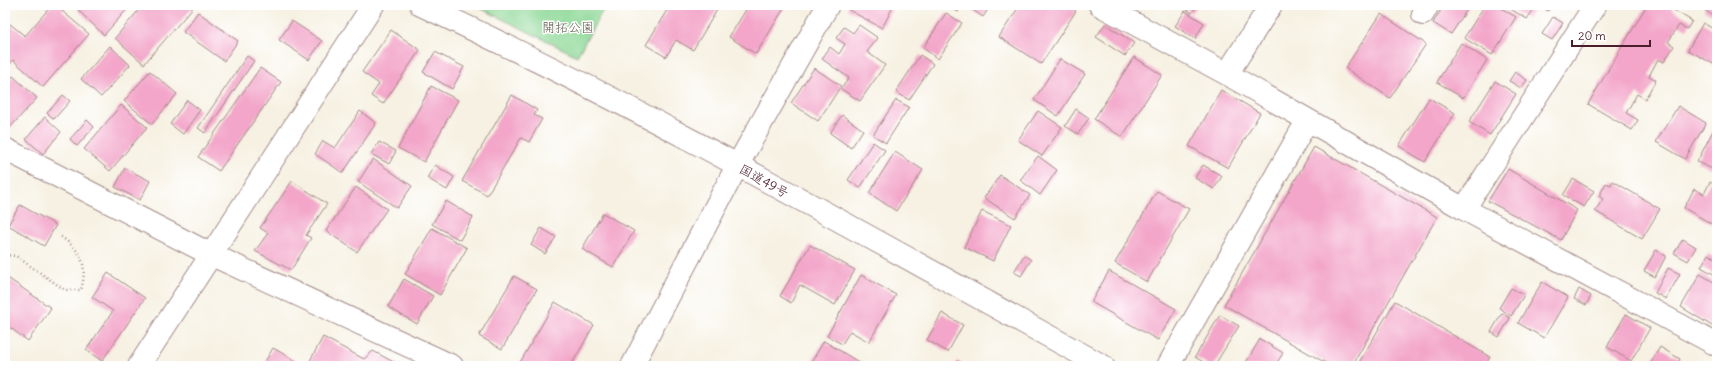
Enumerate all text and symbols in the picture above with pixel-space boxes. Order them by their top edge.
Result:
park label: 開拓公園 [542,19,594,36]
scale bar [1572,22,1650,48]
text: 20 m [1578,28,1606,43]
street label: 国道49号 [736,160,792,202]

